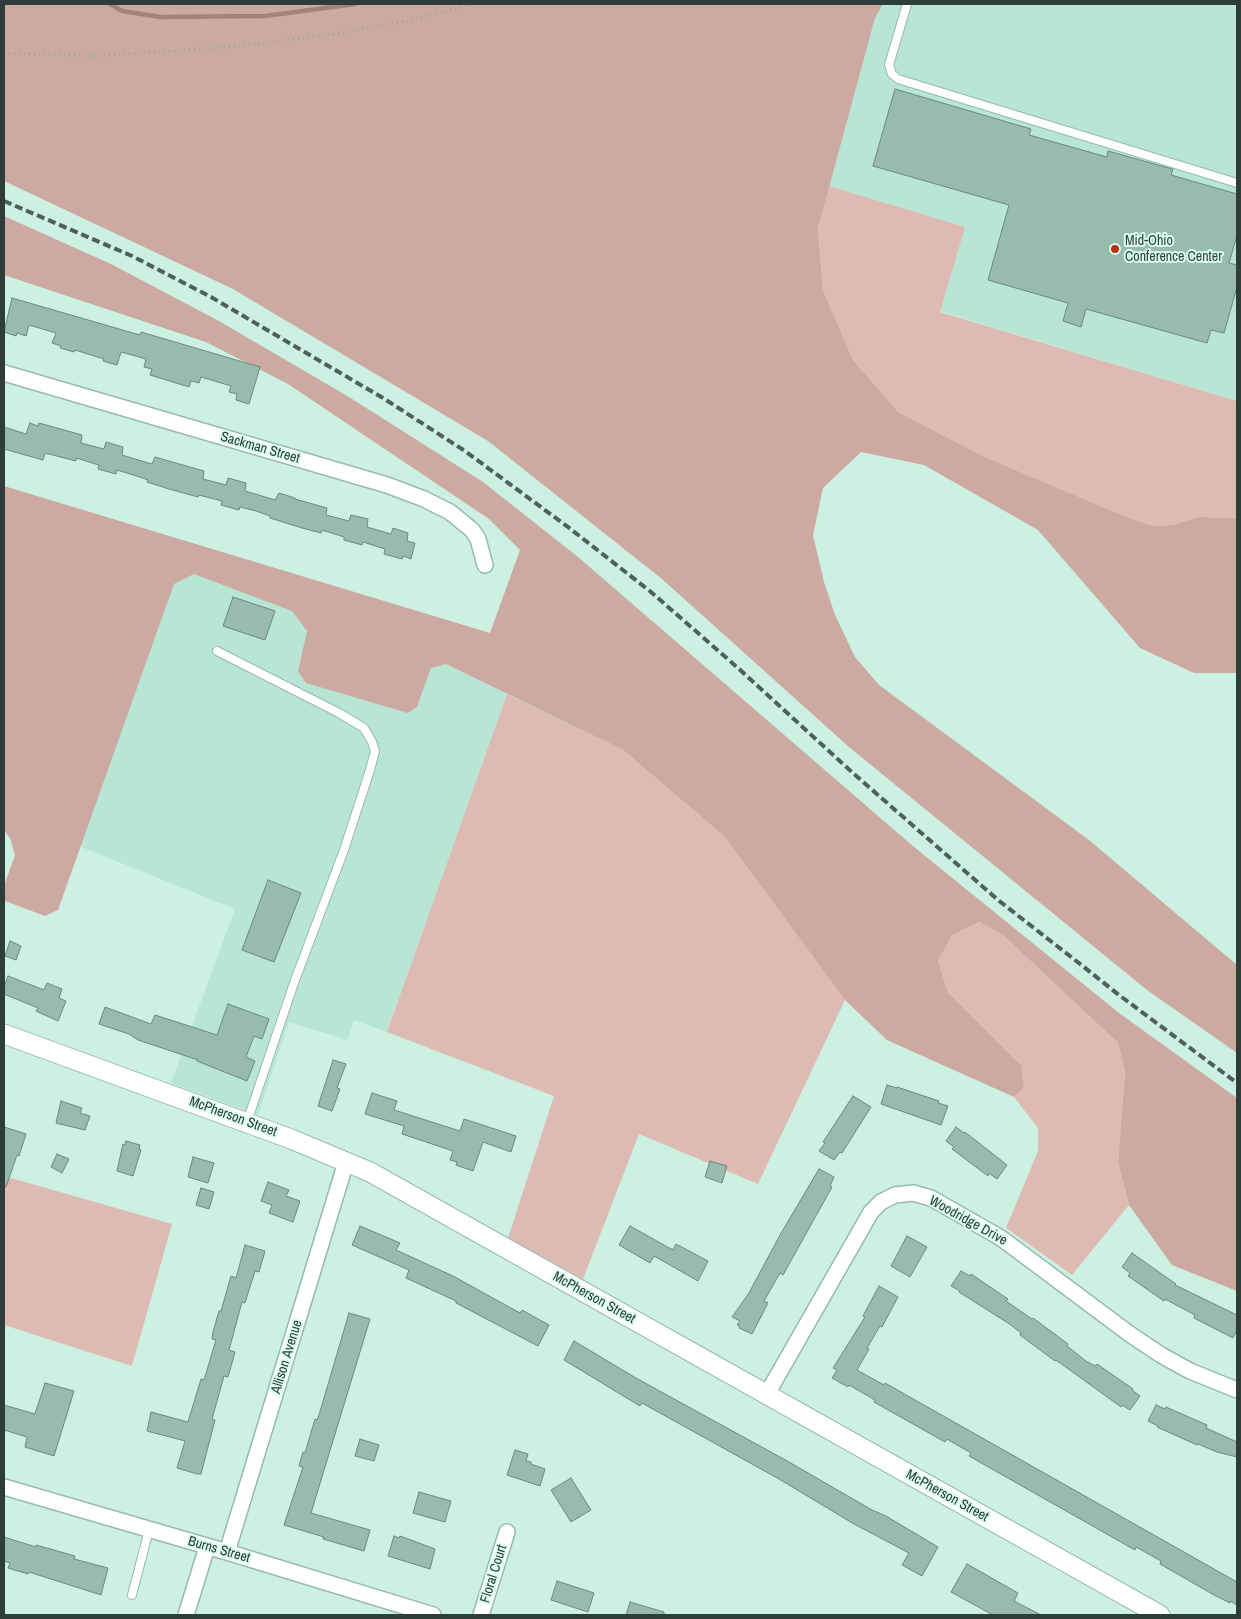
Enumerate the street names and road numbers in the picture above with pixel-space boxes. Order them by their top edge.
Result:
street label: Sackman Street [218,429,302,467]
street label: McPherson Street [187,1093,279,1141]
street label: Woodridge Drive [926,1193,1010,1249]
street label: McPherson Street [550,1268,638,1328]
street label: Allison Avenue [268,1318,306,1396]
street label: McPherson Street [903,1466,991,1526]
street label: Burns Street [186,1533,252,1567]
street label: Floral Court [477,1543,511,1605]

